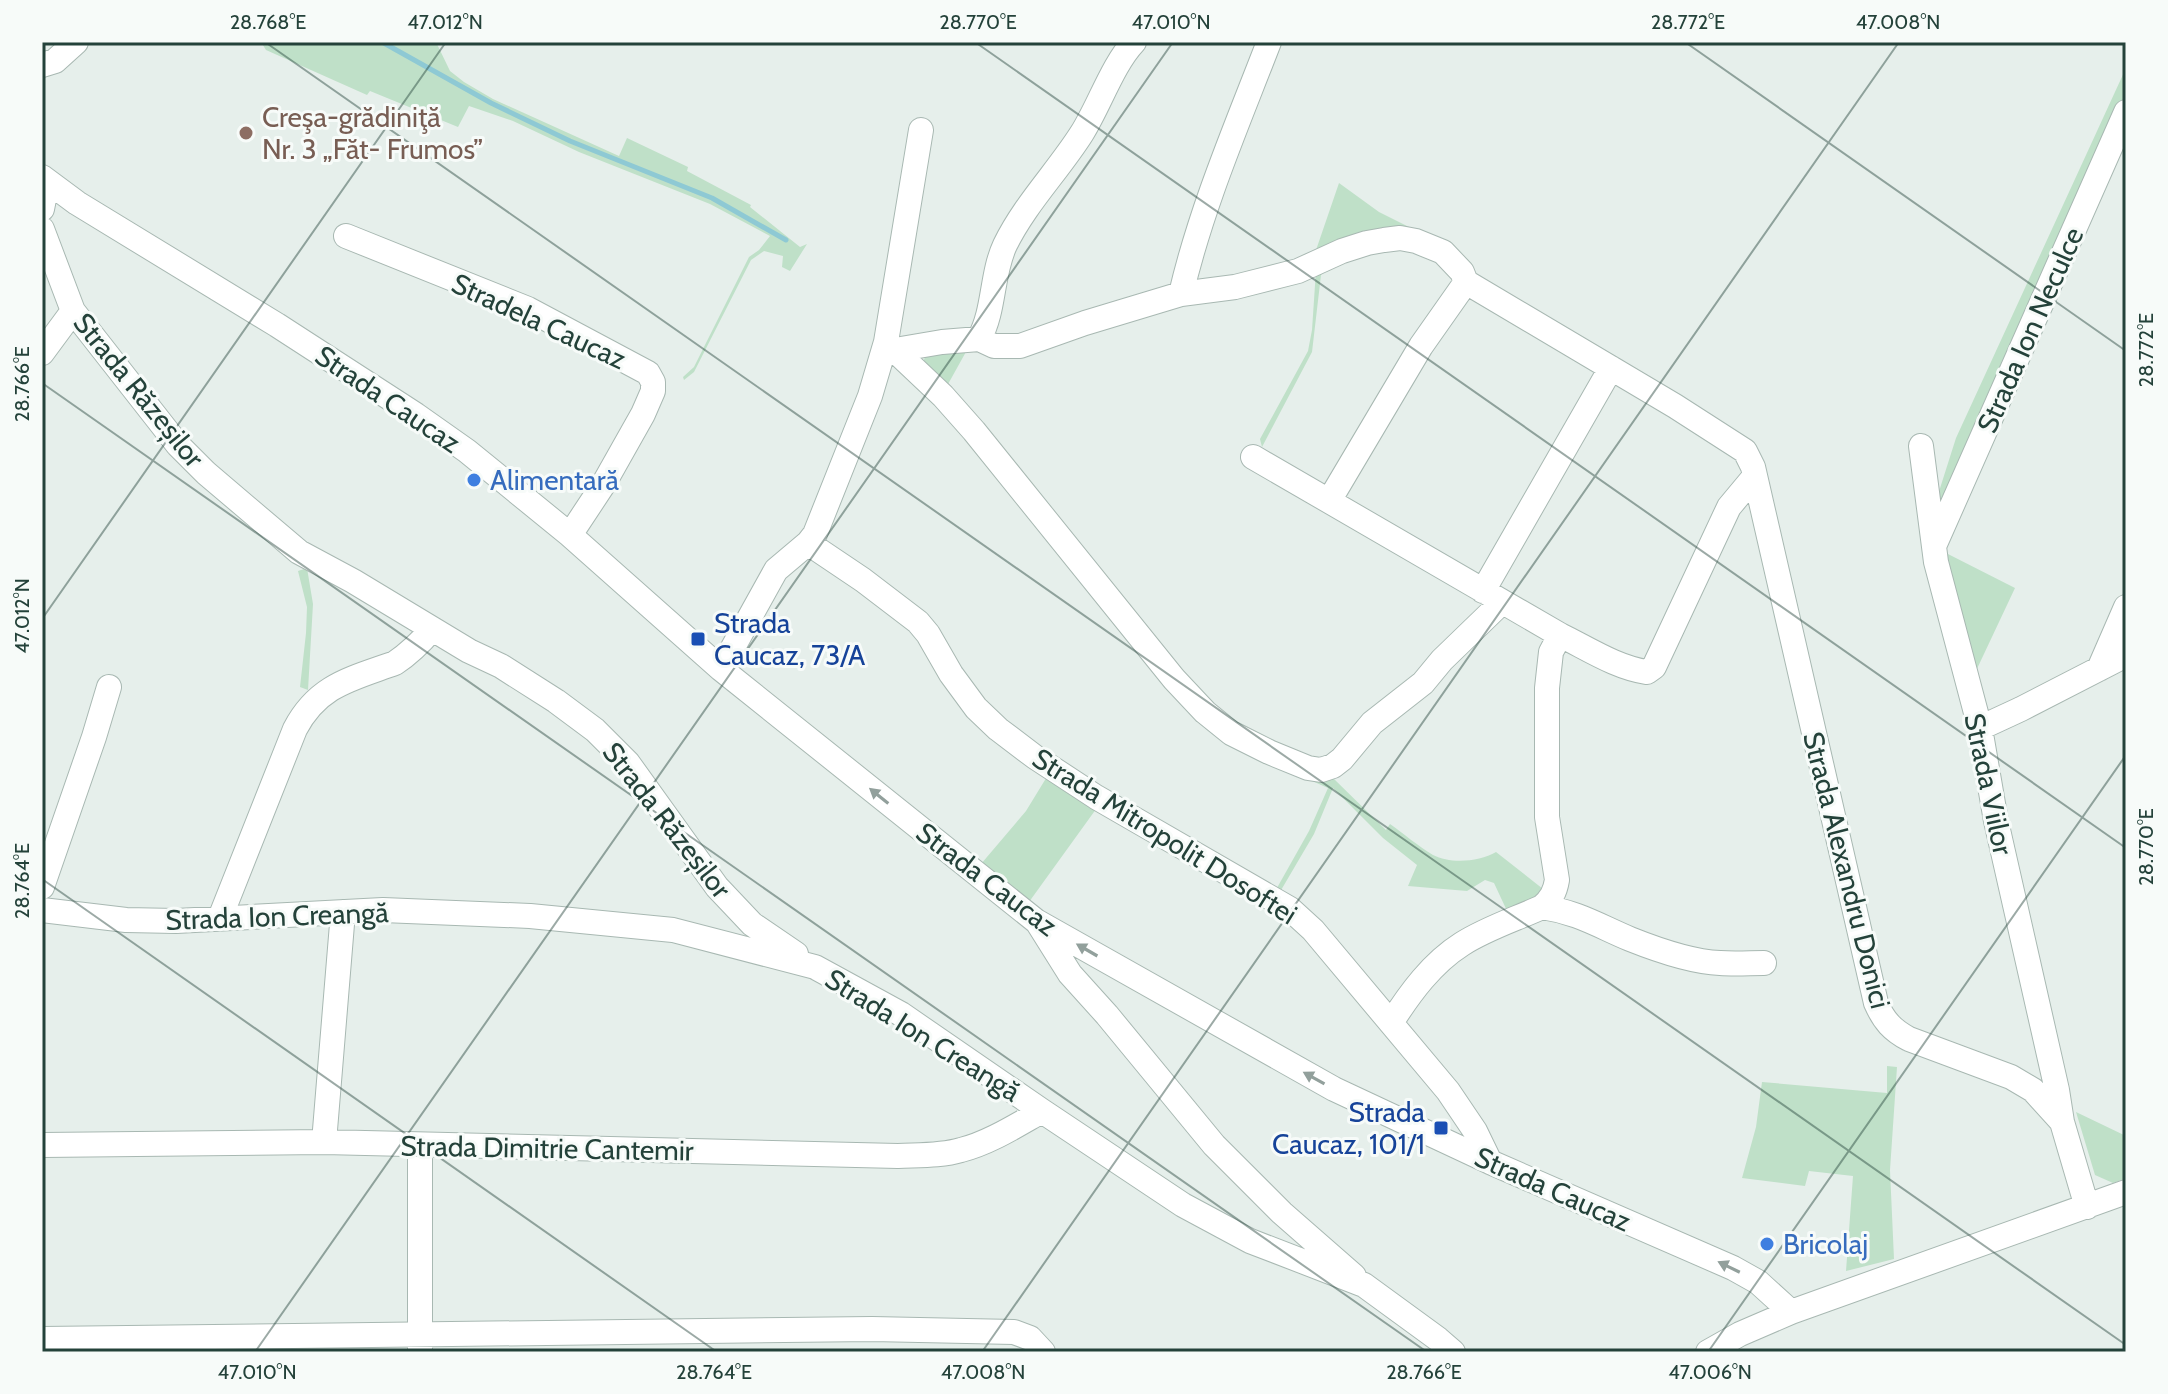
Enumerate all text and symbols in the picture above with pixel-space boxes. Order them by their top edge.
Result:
text: 28.768°E [230,10,306,34]
text: 47.012°N [407,10,483,34]
text: 28.770°E [939,10,1017,34]
text: 47.010°N [1132,10,1211,34]
text: 28.772°E [1651,10,1725,34]
text: 47.008°N [1856,10,1940,34]
place label: Creşa-grădiniţă Nr. 3 „Făt- Frumos” [262,100,483,166]
marker: Creşa-grădiniţă Nr. 3 „Făt- Frumos” [237,124,255,142]
street label: Strada Ion Neculce [1969,222,2091,438]
street label: Stradela Caucaz [446,266,632,376]
street label: Strada Răzeșilor [66,306,212,475]
text: 28.772°E [2134,313,2158,387]
street label: Strada Caucaz [309,338,467,460]
text: 28.766°E [10,346,34,422]
place label: Alimentară [490,463,619,497]
marker: Alimentară [465,471,483,489]
text: 47.012°N [10,578,34,654]
place label: Strada Caucaz, 73/A [714,606,866,672]
marker: Strada Caucaz, 73/A [689,630,707,648]
street label: Strada Viilor [1957,710,2021,858]
street label: Strada Alexandru Donici [1796,728,1898,1012]
street label: Strada Răzeșilor [595,735,738,905]
street label: Strada Mitropolit Dosoftei [1027,741,1303,931]
one-way arrow [869,788,889,805]
text: 28.770°E [2134,808,2158,886]
street label: Strada Caucaz [910,815,1064,943]
text: 28.764°E [10,843,34,919]
street label: Strada Ion Creangă [165,895,390,937]
one-way arrow [1076,943,1099,957]
street label: Strada Ion Creangă [819,961,1027,1109]
one-way arrow [1303,1071,1325,1085]
place label: Strada Caucaz, 101/1 [1272,1095,1426,1161]
marker: Strada Caucaz, 101/1 [1432,1119,1450,1137]
street label: Strada Dimitrie Cantemir [400,1128,694,1168]
street label: Strada Caucaz [1470,1139,1636,1239]
place label: Bricolaj [1783,1227,1868,1261]
marker: Bricolaj [1758,1235,1776,1253]
one-way arrow [1717,1260,1740,1274]
text: 47.010°N [218,1360,297,1384]
text: 28.764°E [676,1360,752,1384]
text: 47.008°N [941,1360,1025,1384]
text: 28.766°E [1386,1360,1462,1384]
text: 47.006°N [1668,1360,1752,1384]

